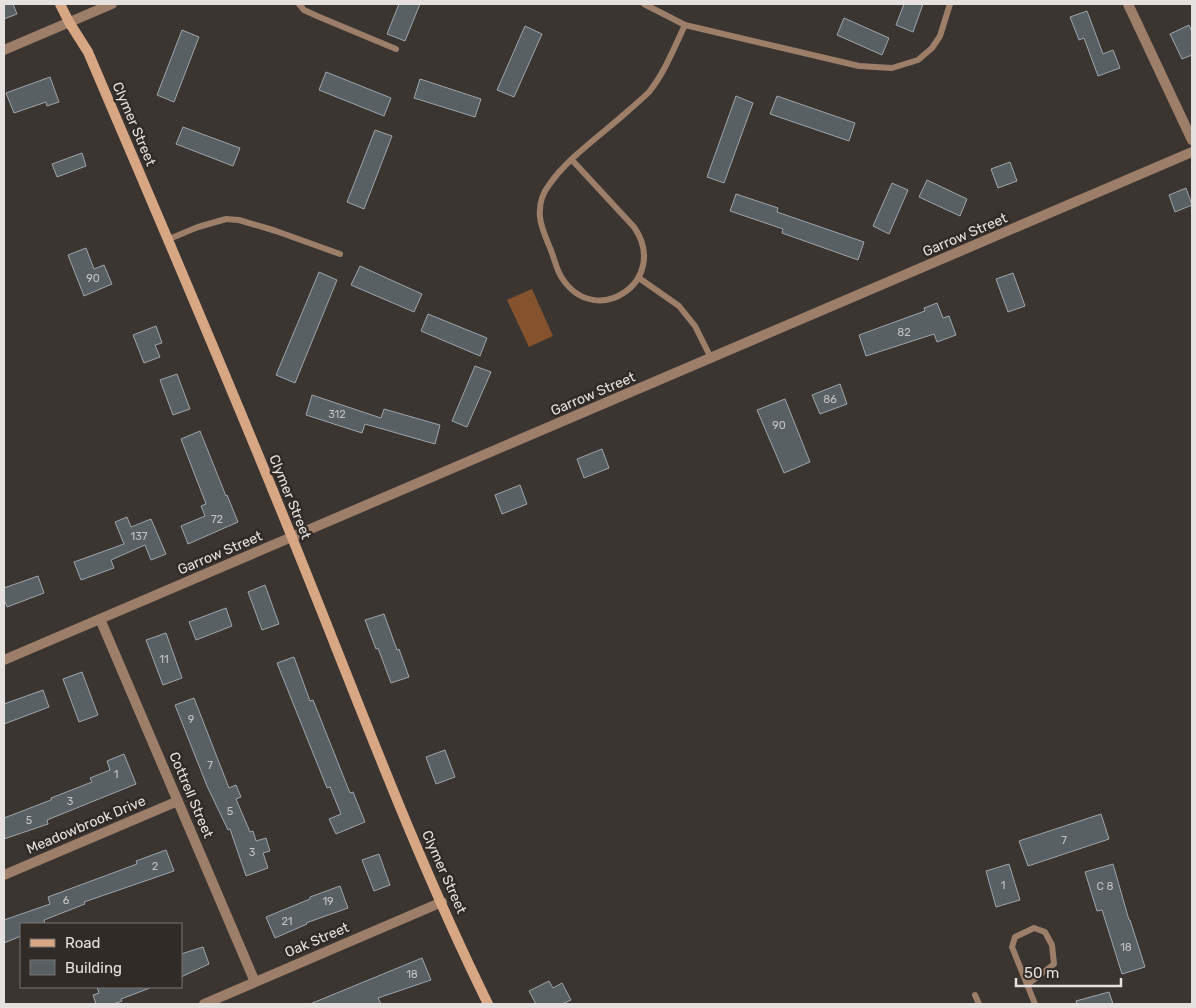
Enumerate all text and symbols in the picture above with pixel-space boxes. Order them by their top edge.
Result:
street label: Clymer Street [109,79,160,169]
street label: Garrow Street [920,209,1010,260]
house number: 90 [86,272,100,285]
house number: 82 [897,326,911,339]
street label: Garrow Street [548,368,638,419]
house number: 86 [823,393,837,406]
house number: 312 [328,408,346,421]
house number: 90 [772,419,786,432]
street label: Clymer Street [265,452,315,542]
house number: 72 [211,513,223,526]
street label: Garrow Street [175,527,265,578]
house number: 137 [131,530,148,543]
house number: 11 [159,653,169,666]
house number: 9 [188,713,194,726]
street label: Cottrell Street [165,749,217,841]
house number: 7 [207,759,213,772]
house number: 1 [114,768,118,781]
street label: Meadowbrook Drive [24,792,148,858]
house number: 3 [67,795,74,808]
house number: 5 [227,805,234,818]
house number: 5 [26,814,33,827]
street label: Clymer Street [418,828,470,917]
house number: 7 [1061,834,1067,847]
house number: 3 [249,846,256,859]
house number: 2 [152,860,158,873]
house number: 1 [1001,879,1005,892]
house number: C 8 [1096,880,1114,893]
house number: 6 [63,894,70,907]
house number: 19 [322,895,334,908]
house number: 21 [281,915,293,928]
street label: Oak Street [282,919,352,961]
legend [20,923,182,988]
text: Road [65,934,101,952]
house number: 18 [1120,941,1132,954]
scale bar [1016,956,1121,988]
text: Building [65,959,122,977]
text: 50 m [1024,964,1059,982]
house number: 18 [406,968,418,981]

